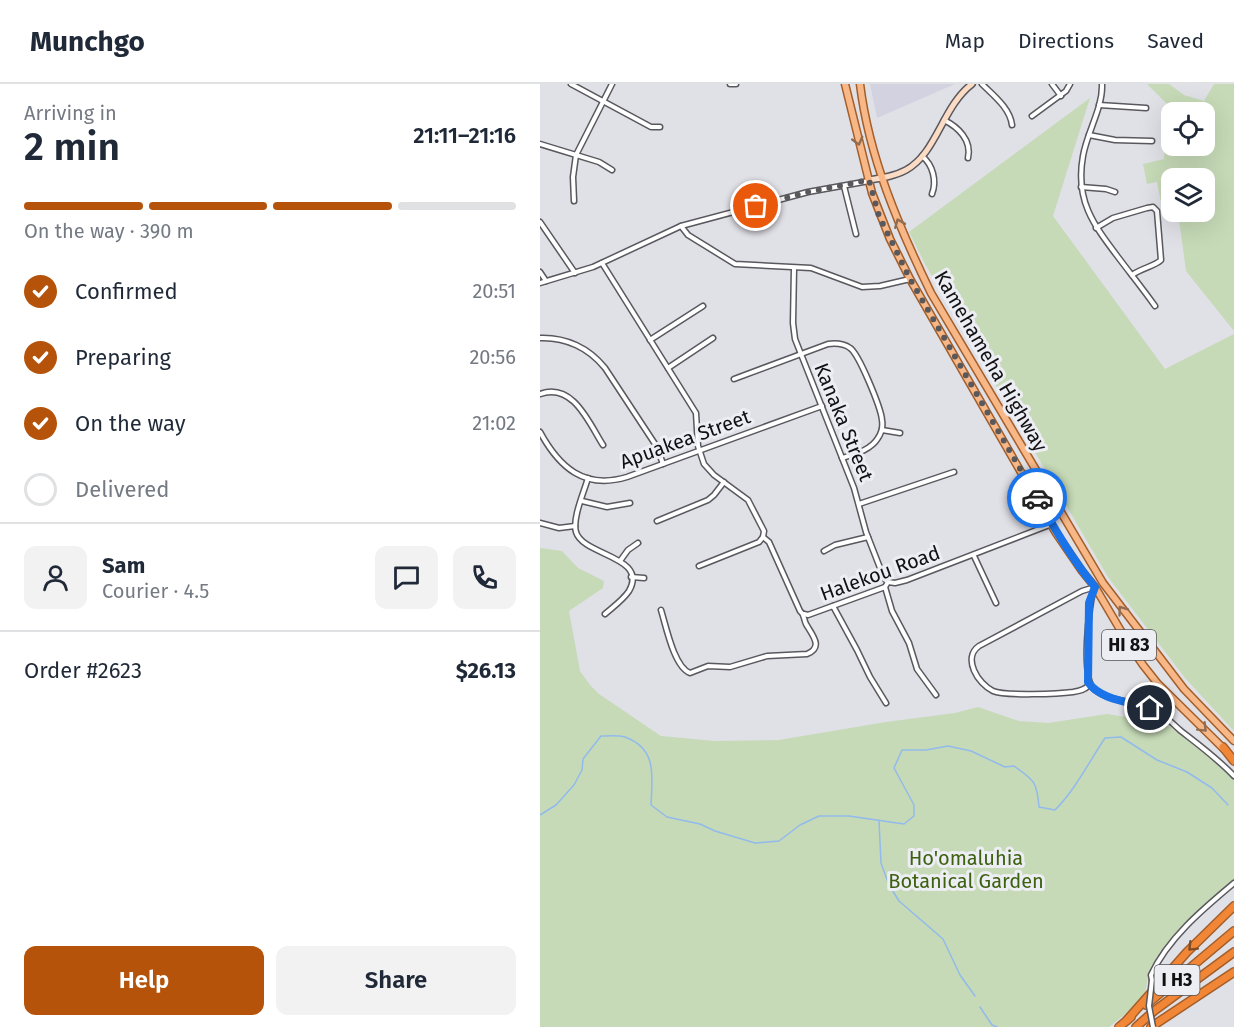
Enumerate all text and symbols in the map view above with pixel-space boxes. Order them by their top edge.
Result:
text: Munchgo [30,25,145,58]
text: Map [945,28,985,54]
text: Directions [1018,28,1114,54]
text: Saved [1147,28,1204,54]
text: Arriving in [24,101,117,125]
map controls [1161,102,1215,222]
button: locate [1161,102,1215,156]
text: 21:11–21:16 [413,122,516,149]
text: 2 min [24,124,120,170]
one-way arrow [851,136,864,146]
button: layers [1161,168,1215,222]
pin [730,180,781,231]
icon: bag [739,189,772,222]
text: On the way · 390 m [24,219,194,243]
one-way arrow [894,219,906,230]
street label: Kamehameha Highway [929,266,1053,456]
icon: check [24,275,57,308]
text: Confirmed [75,278,178,305]
text: 20:51 [472,279,516,303]
icon: check [24,341,57,374]
text: Preparing [75,344,171,371]
text: 20:56 [469,345,516,369]
street label: Kanaka Street [809,359,879,485]
street label: Apuakea Street [616,404,754,474]
icon: check [24,407,57,440]
text: On the way [75,410,186,437]
text: 21:02 [472,411,516,435]
courier [1007,468,1067,528]
text: Delivered [75,476,170,503]
icon: car [1021,482,1054,515]
street label: Halekou Road [817,540,943,606]
button: person [24,546,87,609]
button: chat [375,546,438,609]
button: phone [453,546,516,609]
text: Sam [102,552,145,579]
text: Courier · 4.5 [102,579,209,603]
one-way arrow [1118,605,1129,616]
road number: HI 83 [1102,630,1156,660]
text: Order #2623 [24,657,142,684]
text: $26.13 [456,657,516,684]
pin [1124,682,1175,733]
icon: home [1133,691,1166,724]
one-way arrow [1196,720,1207,731]
park label: Ho'omaluhia Botanical Garden [888,846,1044,893]
one-way arrow [1189,939,1200,950]
button: Help [24,946,264,1015]
button: Share [276,946,516,1015]
road number: I H3 [1154,965,1200,995]

